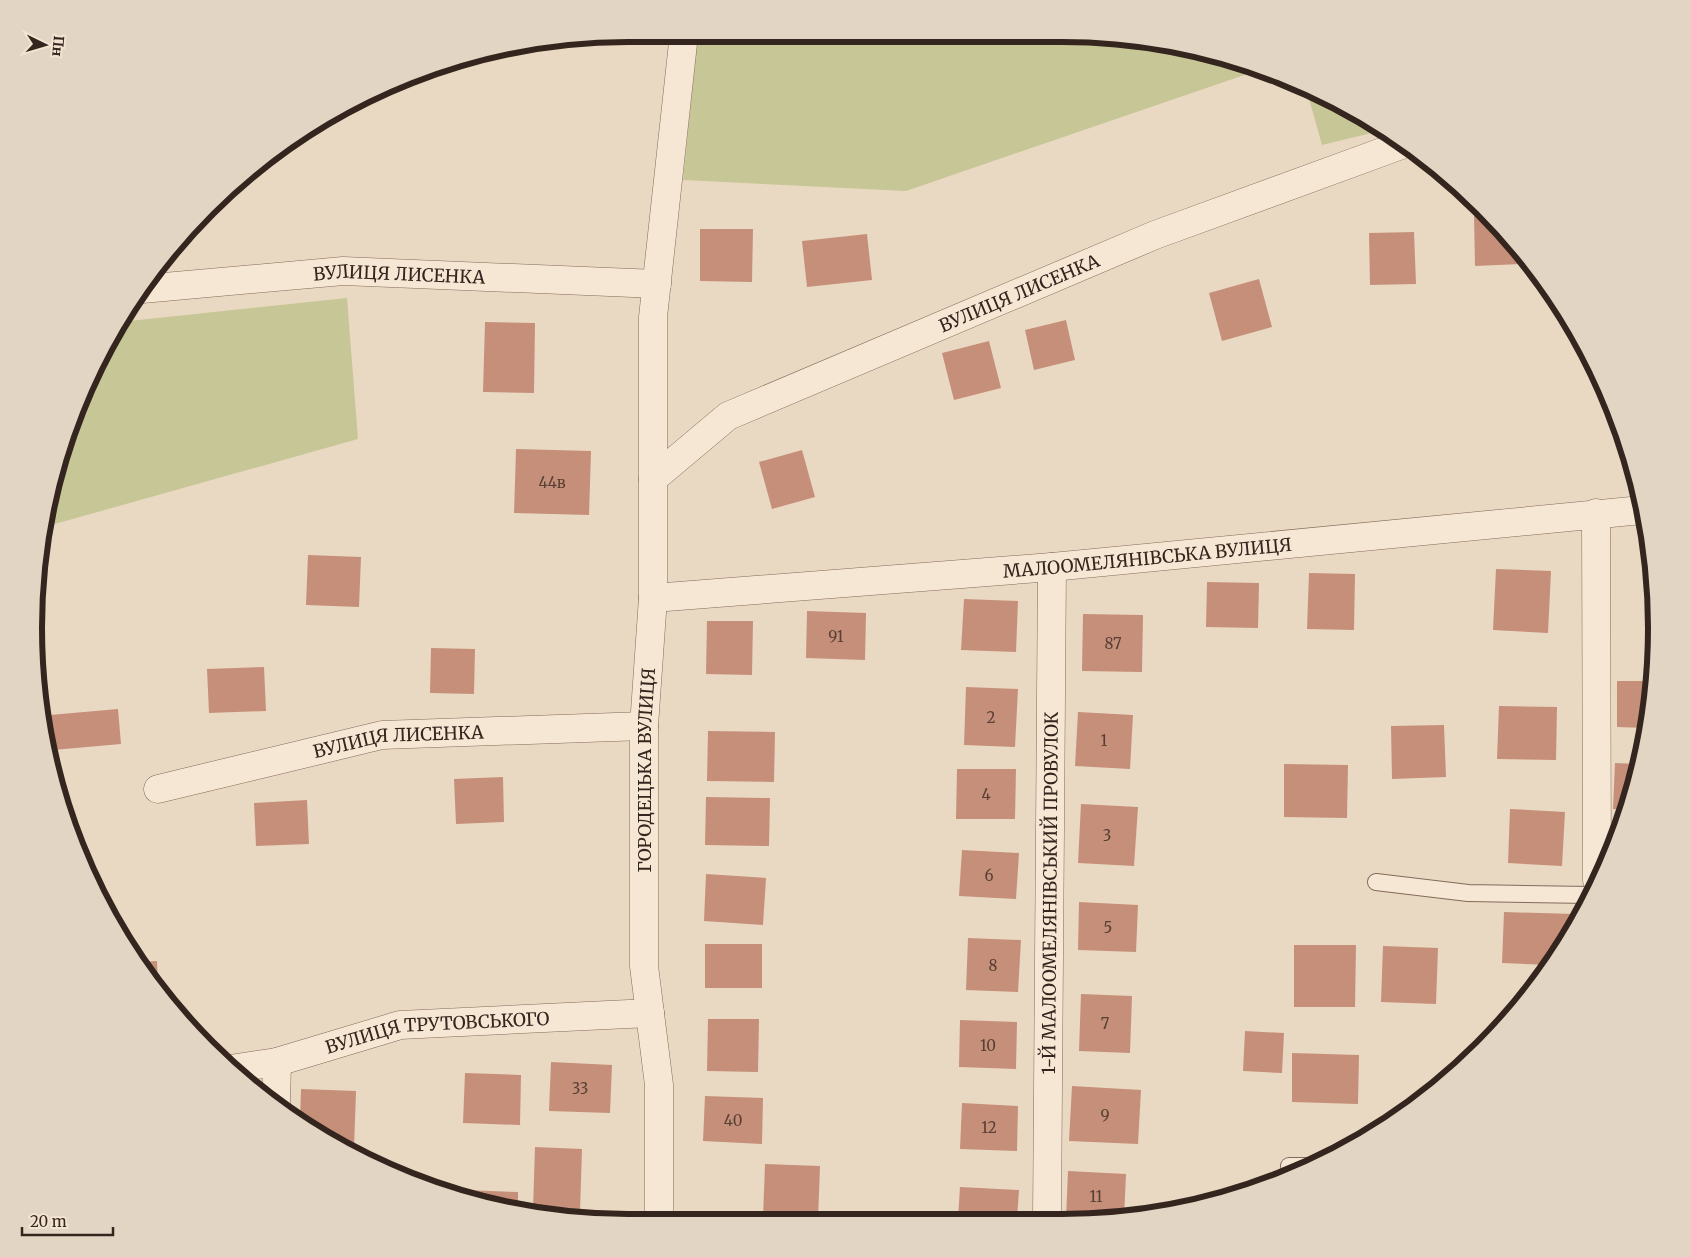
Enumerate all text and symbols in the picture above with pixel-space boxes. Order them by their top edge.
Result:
north arrow [20,20,70,70]
text: Пн [48,35,68,58]
street label: ВУЛИЦЯ ЛИСЕНКА [935,248,1103,337]
street label: ВУЛИЦЯ ЛИСЕНКА [312,259,486,288]
house number: 44в [539,473,566,492]
street label: МАЛООМЕЛЯНІВСЬКА ВУЛИЦЯ [1002,532,1293,582]
house number: 91 [828,627,844,646]
house number: 87 [1104,634,1122,653]
street label: ГОРОДЕЦЬКА ВУЛИЦЯ [633,667,660,872]
house number: 2 [987,708,996,727]
street label: 1-Й МАЛООМЕЛЯНІВСЬКИЙ ПРОВУЛОК [1037,711,1062,1075]
street label: ВУЛИЦЯ ЛИСЕНКА [311,720,484,763]
house number: 1 [1101,731,1108,750]
house number: 4 [981,785,991,804]
house number: 3 [1103,826,1111,845]
house number: 6 [984,866,994,885]
house number: 5 [1104,918,1112,937]
house number: 8 [989,956,998,975]
street label: ВУЛИЦЯ ТРУТОВСЬКОГО [322,1006,550,1058]
house number: 7 [1101,1014,1110,1033]
house number: 10 [980,1036,996,1055]
house number: 33 [572,1079,588,1098]
house number: 9 [1100,1106,1110,1125]
house number: 40 [724,1111,742,1130]
house number: 12 [981,1118,997,1137]
house number: 11 [1089,1187,1103,1206]
scale bar [22,1204,114,1236]
text: 20 m [30,1212,67,1231]

